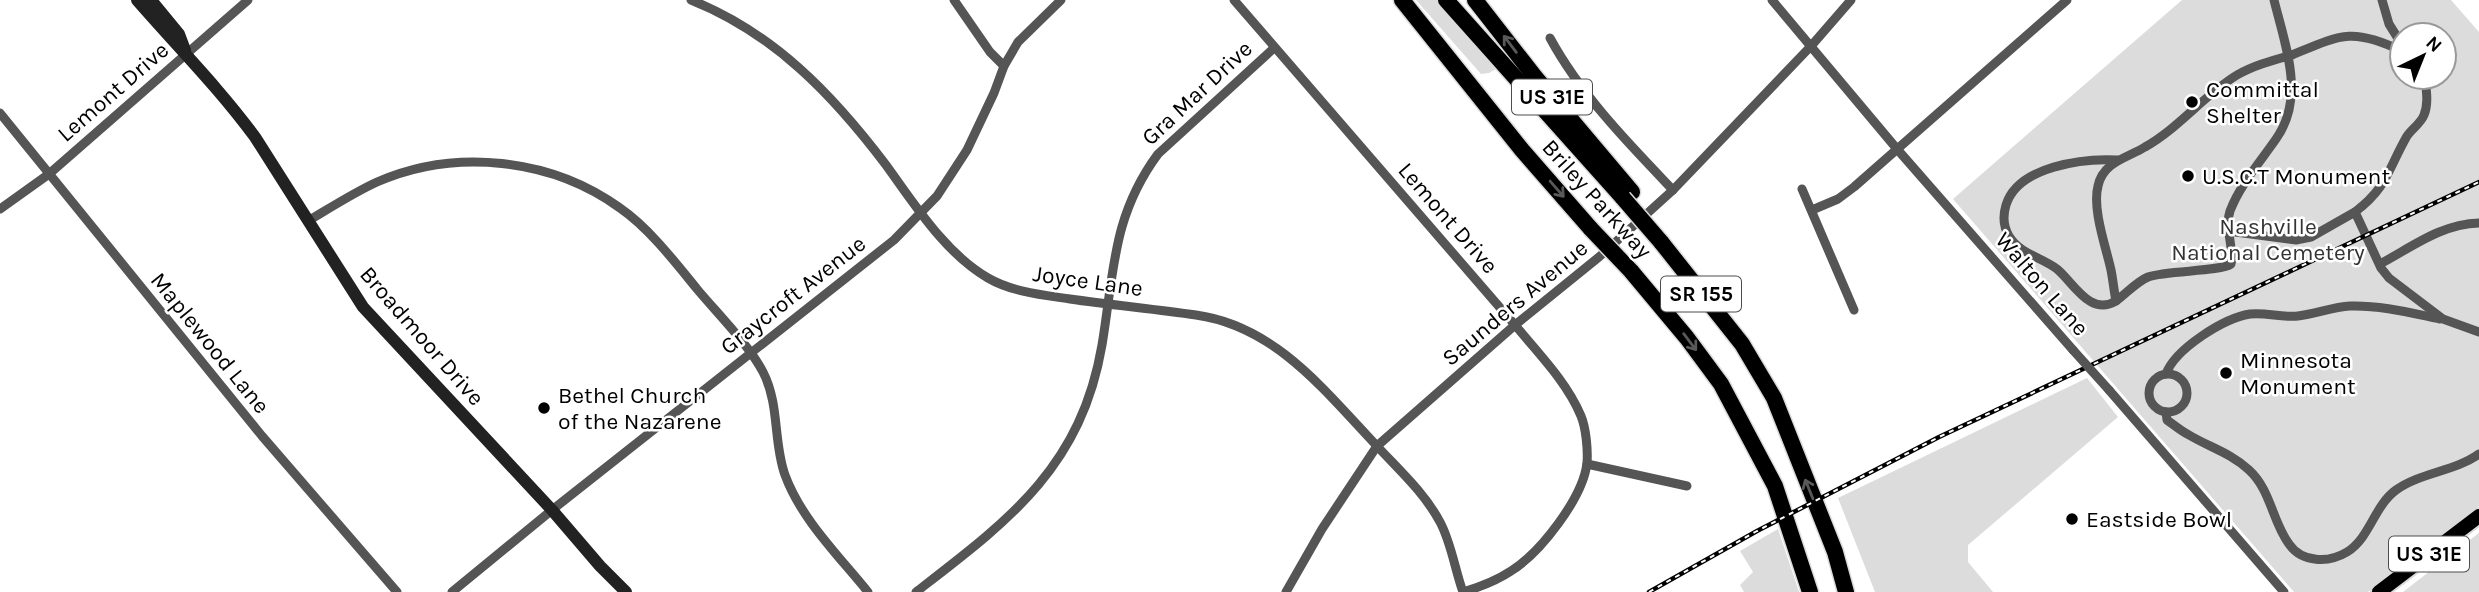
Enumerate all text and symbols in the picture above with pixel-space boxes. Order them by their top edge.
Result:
north arrow [2388,21,2458,91]
text: N [2421,32,2446,57]
street label: Gra Mar Drive [1136,35,1258,151]
one-way arrow [1503,35,1518,54]
street label: Lemont Drive [52,36,174,148]
place label: Committal Shelter [2206,76,2319,129]
road number: US 31E [1512,80,1592,114]
marker: Committal Shelter [2184,94,2200,110]
street label: Briley Parkway [1537,134,1658,264]
street label: Lemont Drive [1392,157,1504,279]
place label: U.S.C.T Monument [2202,163,2390,190]
marker: U.S.C.T Monument [2180,168,2196,184]
one-way arrow [1549,180,1565,198]
park label: Nashville National Cemetery [2171,213,2365,266]
street label: Walton Lane [1990,227,2094,341]
street label: Graycroft Avenue [715,230,871,360]
street label: Saunders Avenue [1437,234,1593,372]
street label: Joyce Lane [1031,260,1145,302]
street label: Broadmoor Drive [354,261,490,411]
street label: Maplewood Lane [145,267,275,419]
road number: SR 155 [1661,276,1741,312]
one-way arrow [1683,332,1698,351]
place label: Minnesota Monument [2240,347,2356,400]
marker: Minnesota Monument [2218,365,2234,381]
place label: Bethel Church of the Nazarene [558,382,722,435]
marker: Bethel Church of the Nazarene [536,400,552,416]
one-way arrow [1802,479,1815,500]
place label: Eastside Bowl [2086,506,2232,533]
marker: Eastside Bowl [2064,511,2080,527]
road number: US 31E [2389,536,2469,572]

